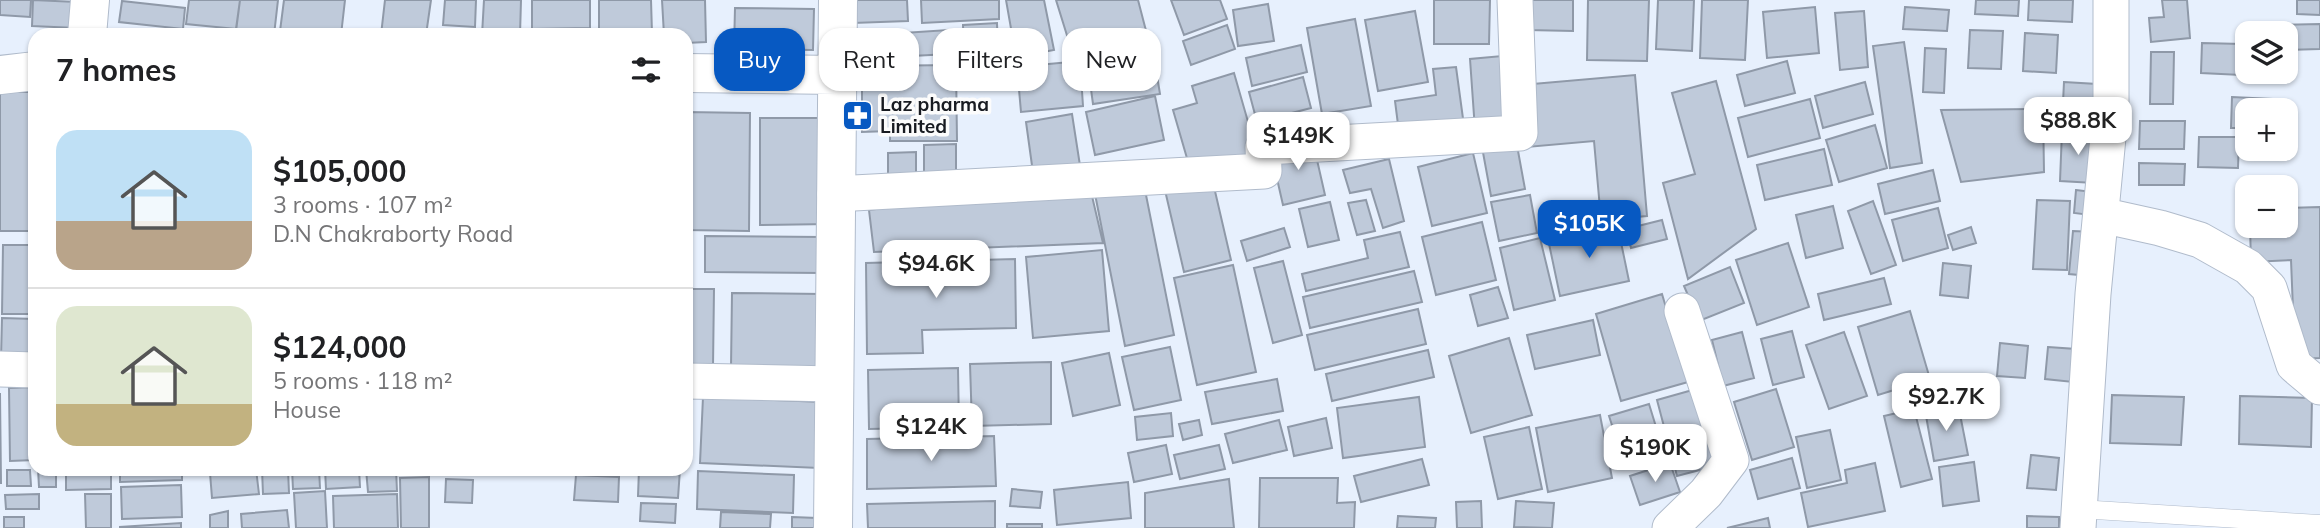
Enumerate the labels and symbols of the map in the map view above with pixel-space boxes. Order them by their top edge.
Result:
place label: Laz pharma Limited [880,92,989,138]
pin: $88.8K [2021,97,2135,157]
pharmacy icon: Laz pharma Limited [840,98,874,132]
pin: $149K [1249,113,1347,172]
pin: $105K [1540,201,1638,260]
pin: $94.6K [879,240,993,300]
pin: $92.7K [1889,374,2003,433]
pin: $124K [882,404,980,463]
pin: $190K [1606,424,1704,484]

